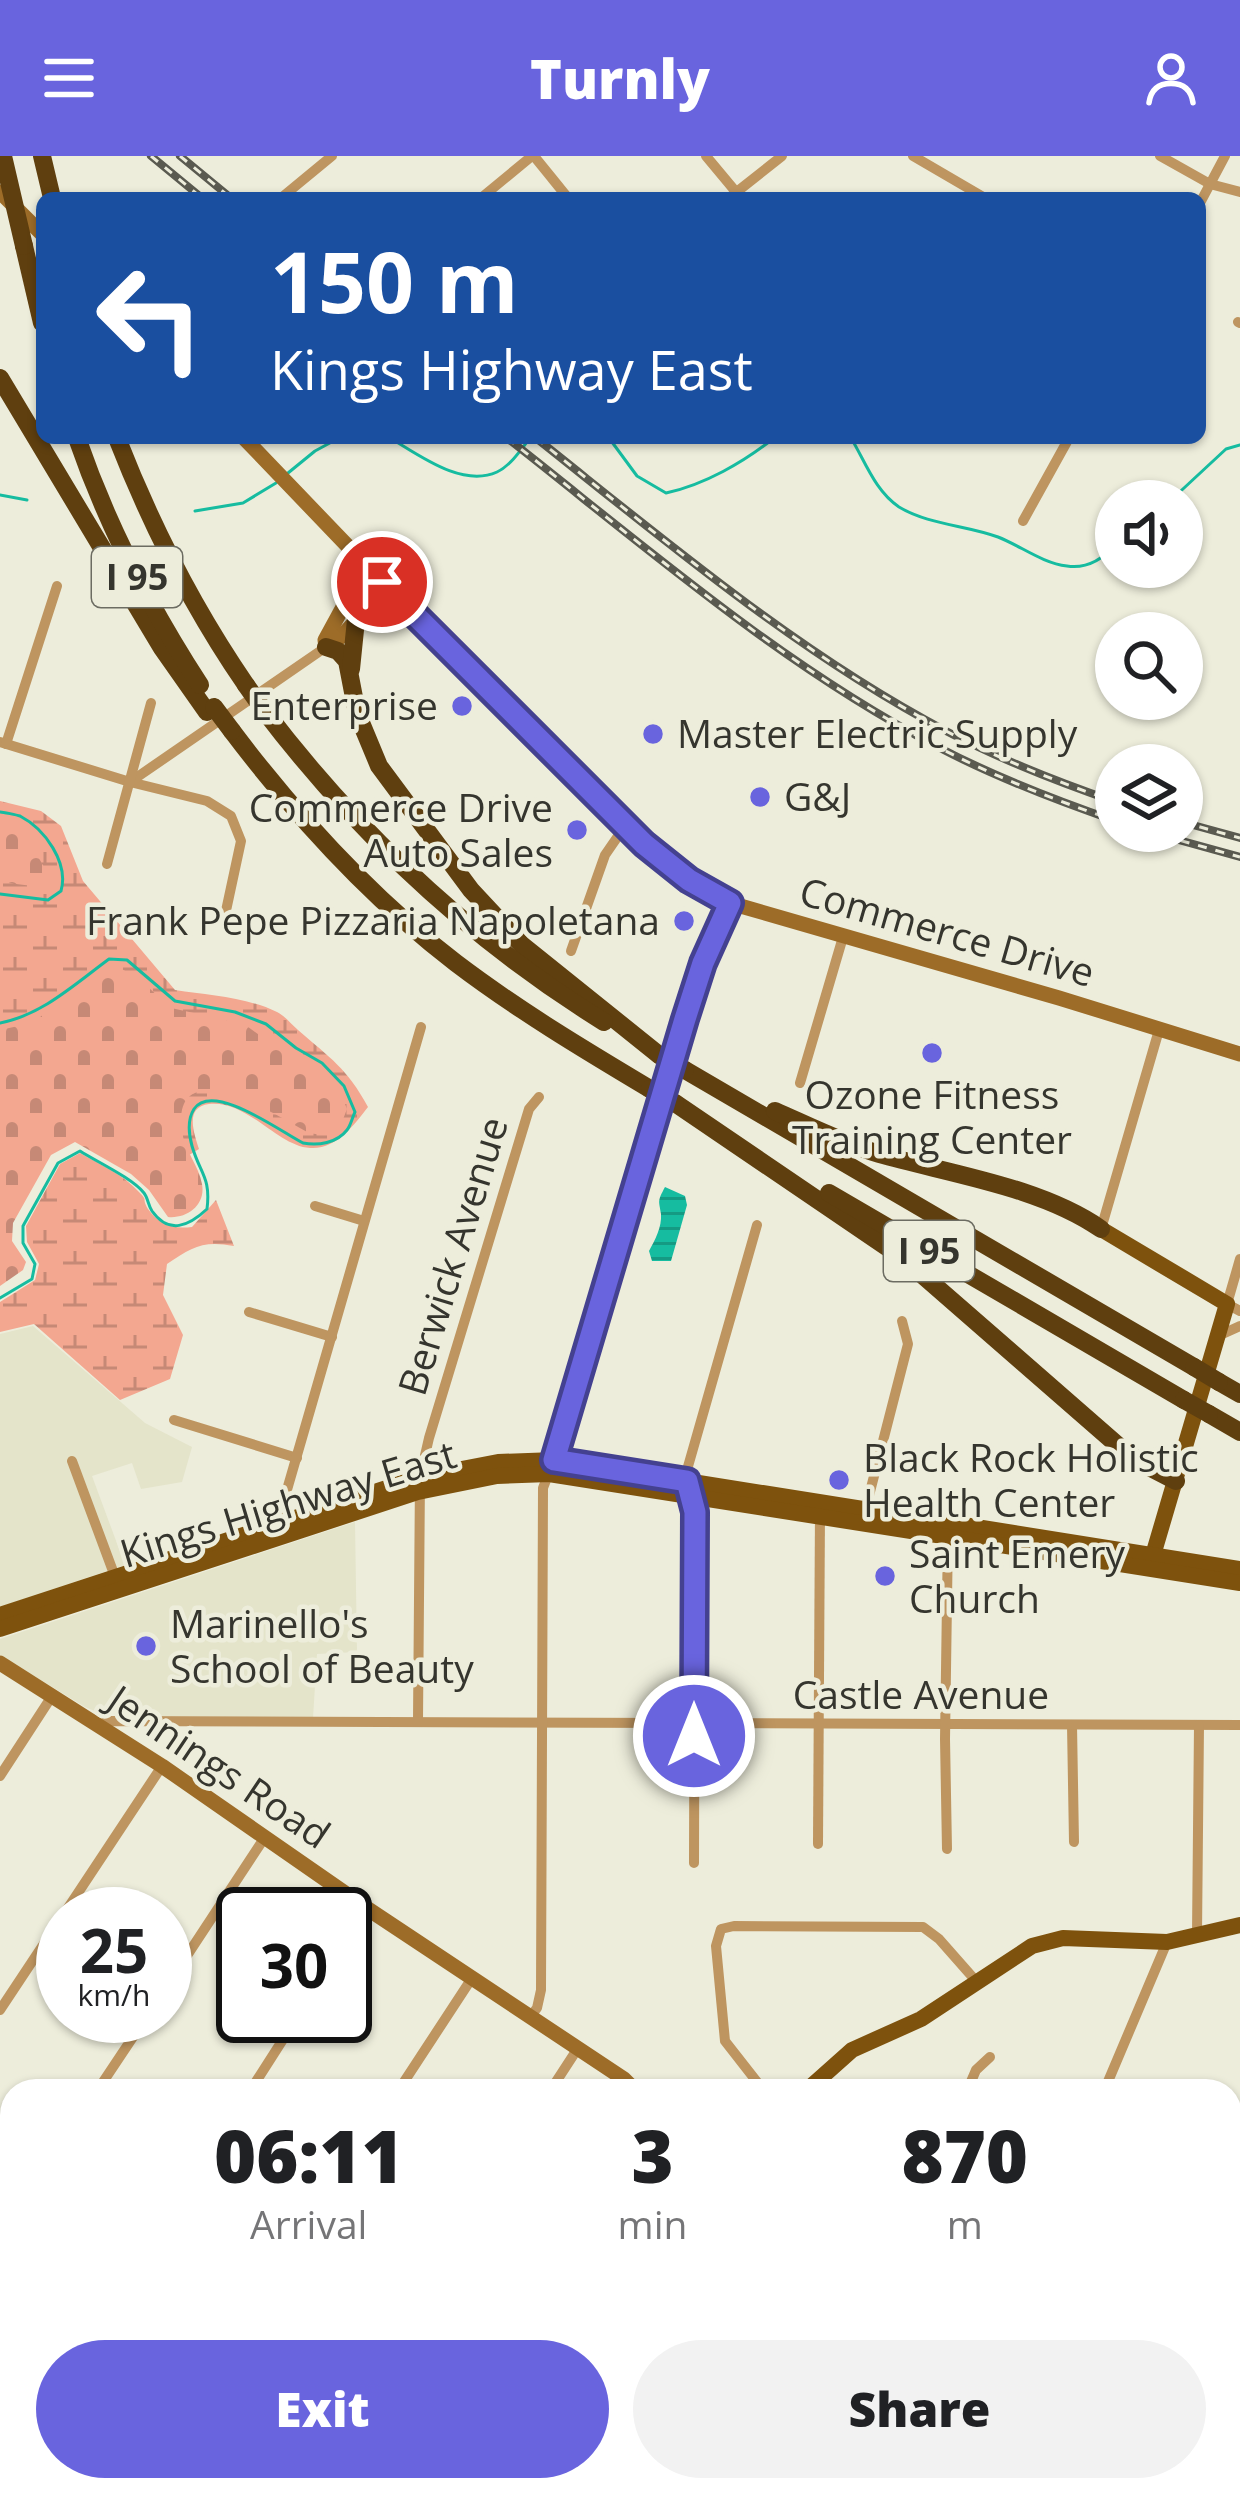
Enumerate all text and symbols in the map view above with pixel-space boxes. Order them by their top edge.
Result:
text: Turnly [530,41,710,115]
icon: menu [36,45,102,111]
icon: person [1138,45,1204,111]
text: 150 m [270,223,518,338]
icon: left [72,240,228,396]
text: Kings Highway East [270,332,753,406]
map controls [1095,480,1203,852]
button: sound [1095,480,1203,588]
pin [331,531,433,633]
road number: I 95 [92,547,182,607]
icon: arrive [349,549,415,615]
button: search [1095,612,1203,720]
place label: Enterprise [251,678,438,731]
marker: Enterprise [449,693,475,719]
place label: Master Electric Supply [677,706,1078,759]
marker: Master Electric Supply [640,721,666,747]
button: layers [1095,744,1203,852]
place label: G&J [784,769,851,822]
place label: Commerce Drive Auto Sales [249,780,553,878]
marker: G&J [747,784,773,810]
marker: Commerce Drive Auto Sales [564,817,590,843]
street label: Commerce Drive [794,863,1101,998]
place label: Frank Pepe Pizzaria Napoletana [86,893,660,946]
marker: Frank Pepe Pizzaria Napoletana [671,908,697,934]
marker: Ozone Fitness Training Center [919,1040,945,1066]
place label: Ozone Fitness Training Center [792,1067,1072,1165]
street label: Berwick Avenue [384,1110,519,1401]
road number: I 95 [884,1221,974,1281]
street label: Kings Highway East [113,1426,462,1579]
place label: Black Rock Holistic Health Center [863,1430,1199,1528]
marker: Black Rock Holistic Health Center [826,1467,852,1493]
place label: Saint Emery Church [909,1526,1125,1624]
marker: Saint Emery Church [872,1563,898,1589]
place label: Marinello's School of Beauty [170,1596,474,1694]
marker: Marinello's School of Beauty [133,1633,159,1659]
street label: Castle Avenue [793,1667,1049,1720]
street label: Jennings Road [95,1670,341,1860]
position arrow [631,1673,757,1799]
speed limit sign: 30 [216,1887,372,2043]
text: 25 [80,1909,148,1991]
text: km/h [78,1974,150,2015]
text: 06:11 [214,2106,404,2204]
text: 3 [631,2106,674,2204]
text: 870 [901,2106,1028,2204]
text: Arrival [250,2197,367,2250]
text: min [618,2197,687,2250]
text: m [947,2197,983,2250]
button: Exit [36,2340,609,2478]
button: Share [633,2340,1206,2478]

